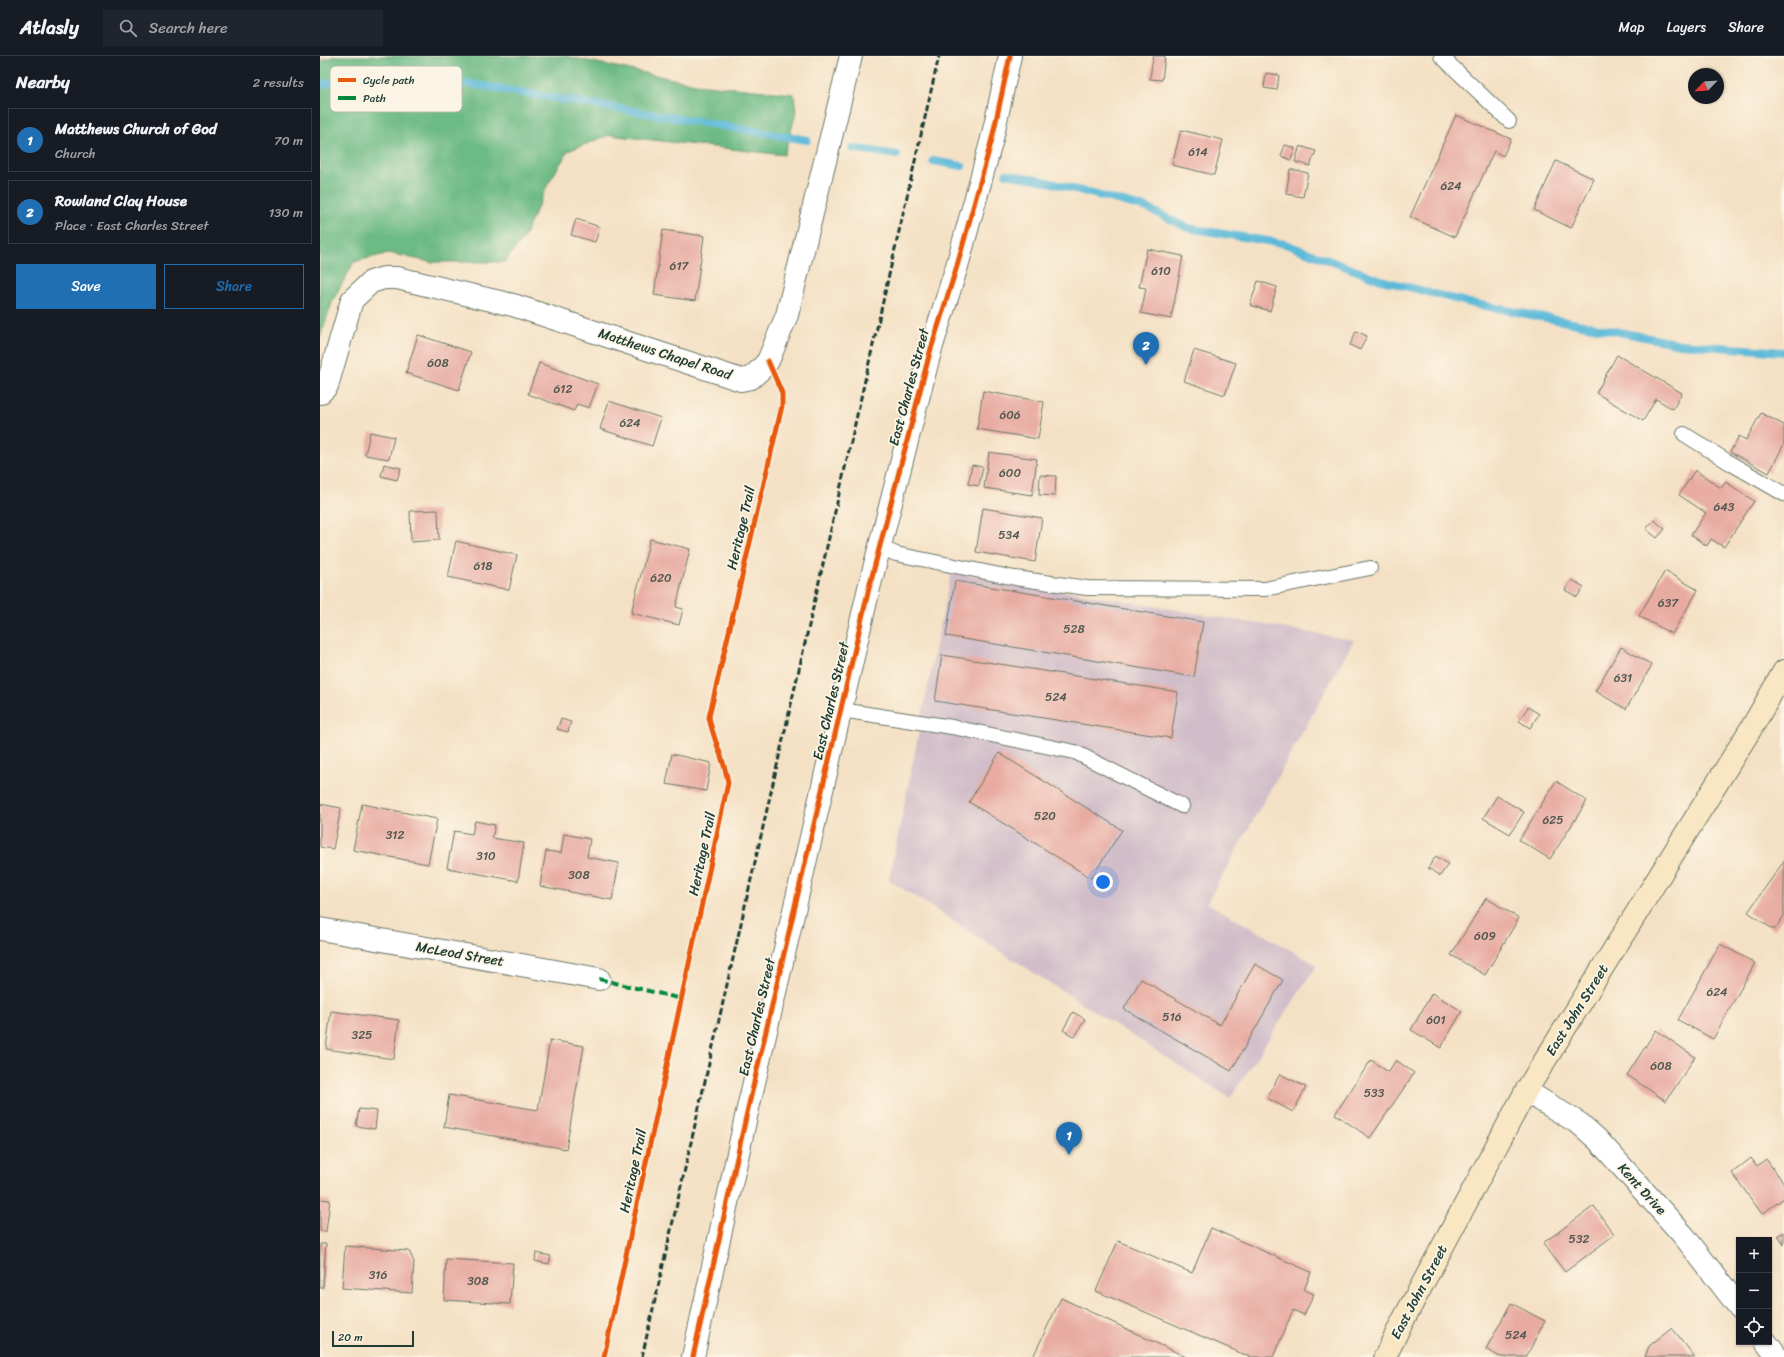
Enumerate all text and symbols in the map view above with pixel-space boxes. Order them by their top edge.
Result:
search box [103,10,383,46]
text: Atlasly [20,11,79,44]
text: Search here [149,15,228,41]
text: Map [1619,15,1644,40]
text: Layers [1666,15,1706,40]
text: Share [1728,15,1764,40]
icon: search [117,17,139,39]
legend [330,66,462,112]
text: Nearby [16,67,70,97]
north arrow [1688,68,1724,104]
text: 2 results [253,71,304,94]
text: Cycle path [363,71,415,90]
text: Path [363,89,386,108]
text: Matthews Church of God [55,116,217,142]
text: 1 [27,129,33,152]
text: 70 m [274,129,303,152]
house number: 614 [1188,141,1208,163]
text: Church [55,142,96,165]
house number: 624 [1440,175,1462,197]
text: Rowland Clay House [55,188,187,214]
text: 2 [26,201,34,224]
text: 130 m [269,201,303,224]
text: Place · East Charles Street [55,214,209,237]
house number: 617 [670,255,690,277]
house number: 610 [1151,260,1171,282]
button: Save [16,264,156,309]
button: Share [164,264,304,309]
street label: Matthews Chapel Road [595,321,736,388]
street label: East Charles Street [881,324,937,449]
pin: 2 [1133,332,1159,365]
house number: 608 [427,352,449,374]
house number: 612 [554,378,573,400]
house number: 606 [999,404,1021,426]
house number: 624 [619,412,641,434]
house number: 600 [999,462,1021,484]
street label: Heritage Trail [719,483,763,572]
house number: 643 [1714,496,1735,518]
house number: 534 [998,524,1020,546]
house number: 618 [473,555,493,577]
house number: 620 [650,567,672,589]
house number: 637 [1658,592,1679,614]
house number: 528 [1063,618,1085,640]
street label: East Charles Street [805,638,857,763]
house number: 631 [1614,667,1632,689]
house number: 524 [1045,686,1067,708]
house number: 520 [1034,805,1056,827]
street label: Heritage Trail [681,809,723,898]
house number: 625 [1542,809,1564,831]
house number: 312 [386,824,404,846]
house number: 310 [476,845,496,867]
house number: 308 [568,864,590,886]
your location [1093,872,1113,892]
house number: 609 [1474,925,1496,947]
street label: McLeod Street [414,934,506,974]
street label: East Charles Street [731,954,783,1079]
street label: East John Street [1539,959,1615,1061]
house number: 624 [1706,981,1728,1003]
house number: 516 [1162,1006,1182,1028]
house number: 601 [1426,1009,1446,1031]
house number: 325 [352,1024,372,1046]
house number: 608 [1650,1055,1672,1077]
house number: 533 [1364,1082,1385,1104]
pin: 1 [1056,1122,1082,1155]
street label: Heritage Trail [612,1126,654,1215]
street label: Kent Drive [1611,1157,1673,1221]
house number: 532 [1569,1228,1589,1250]
map controls [1736,1237,1772,1345]
button: + [1736,1237,1772,1273]
street label: East John Street [1383,1240,1455,1344]
house number: 316 [369,1264,387,1286]
house number: 308 [467,1270,489,1292]
button: − [1736,1273,1772,1309]
button: locate [1736,1309,1772,1345]
house number: 524 [1505,1324,1527,1346]
text: 20 m [338,1328,363,1347]
scale bar [332,1329,414,1348]

